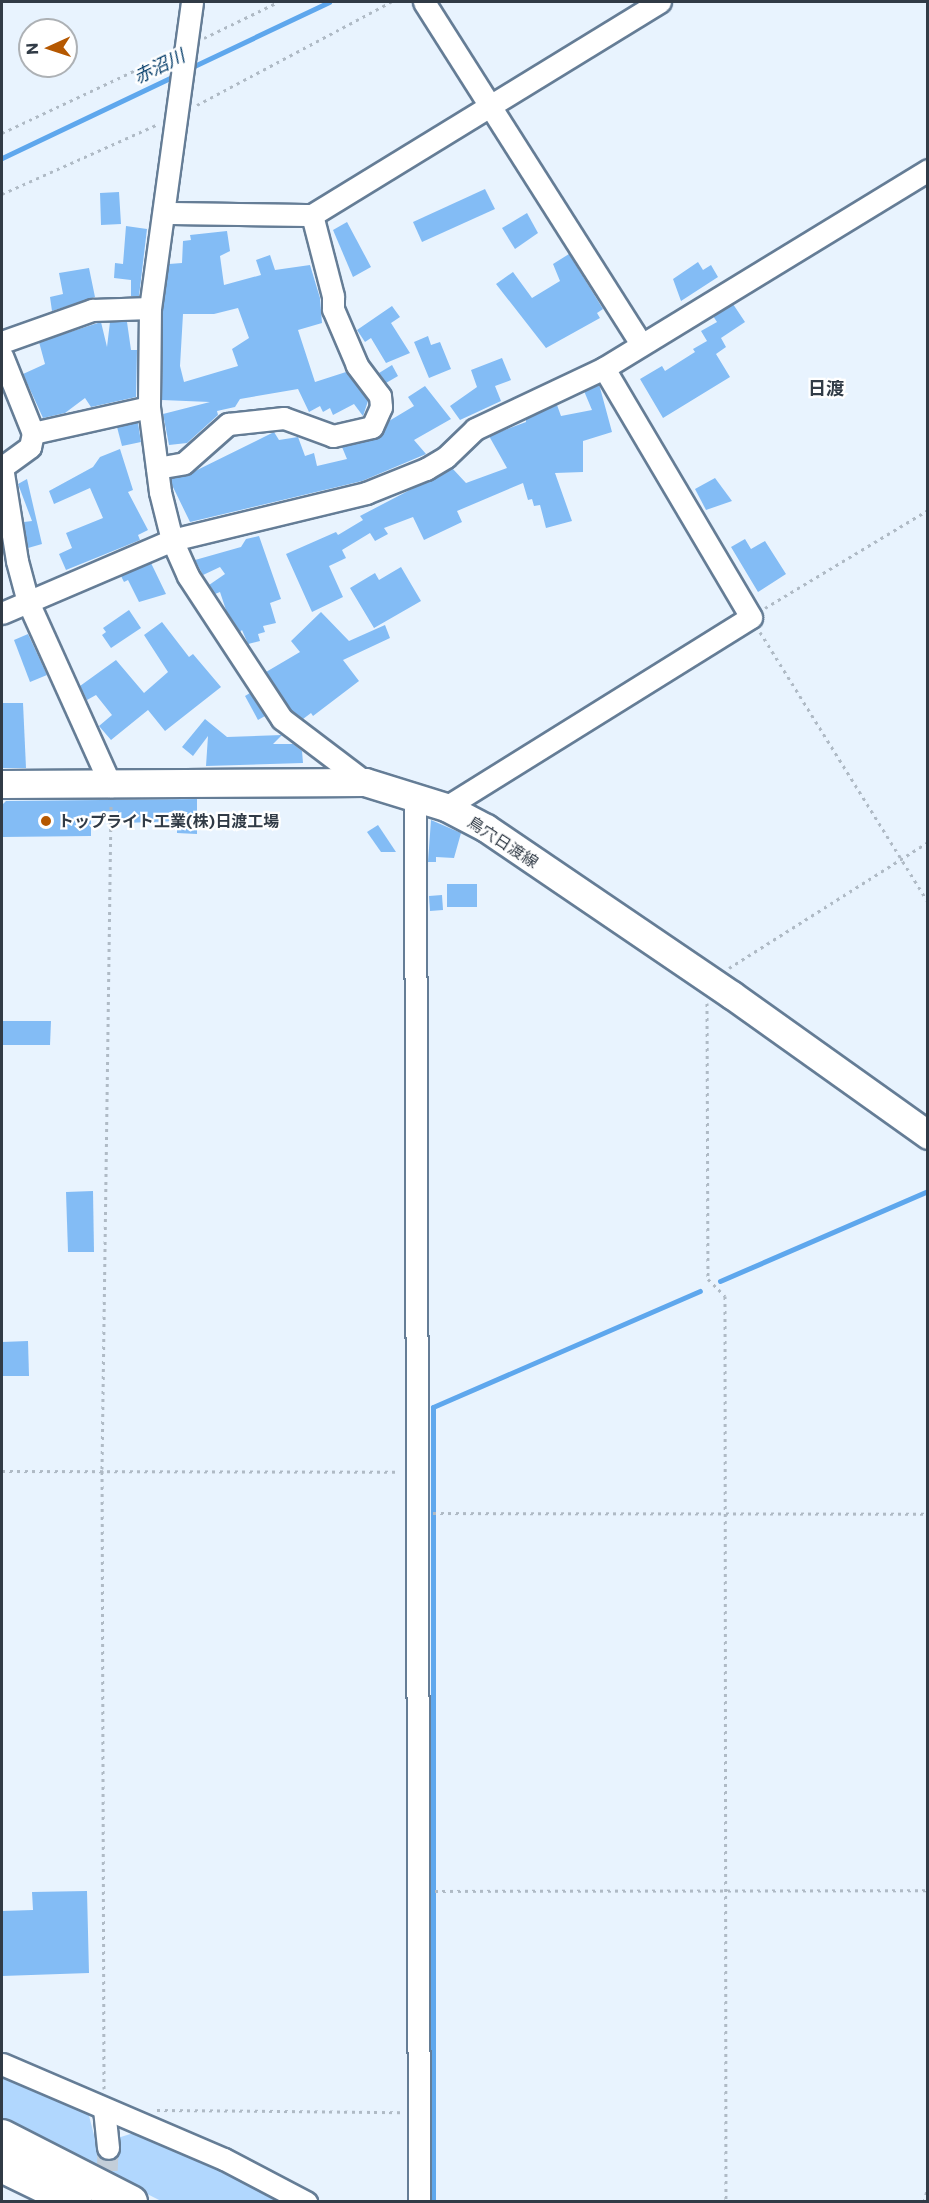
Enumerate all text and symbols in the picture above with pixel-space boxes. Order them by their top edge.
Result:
north arrow [18,18,78,78]
text: N [22,42,41,55]
water label: 赤沼川 [130,44,188,88]
district label: 日渡 [808,377,844,399]
place label: トップライト工業(株)日渡工場 [58,811,279,831]
street label: 鳥穴日渡線 [464,812,542,872]
marker: トップライト工業(株)日渡工場 [39,814,53,828]

